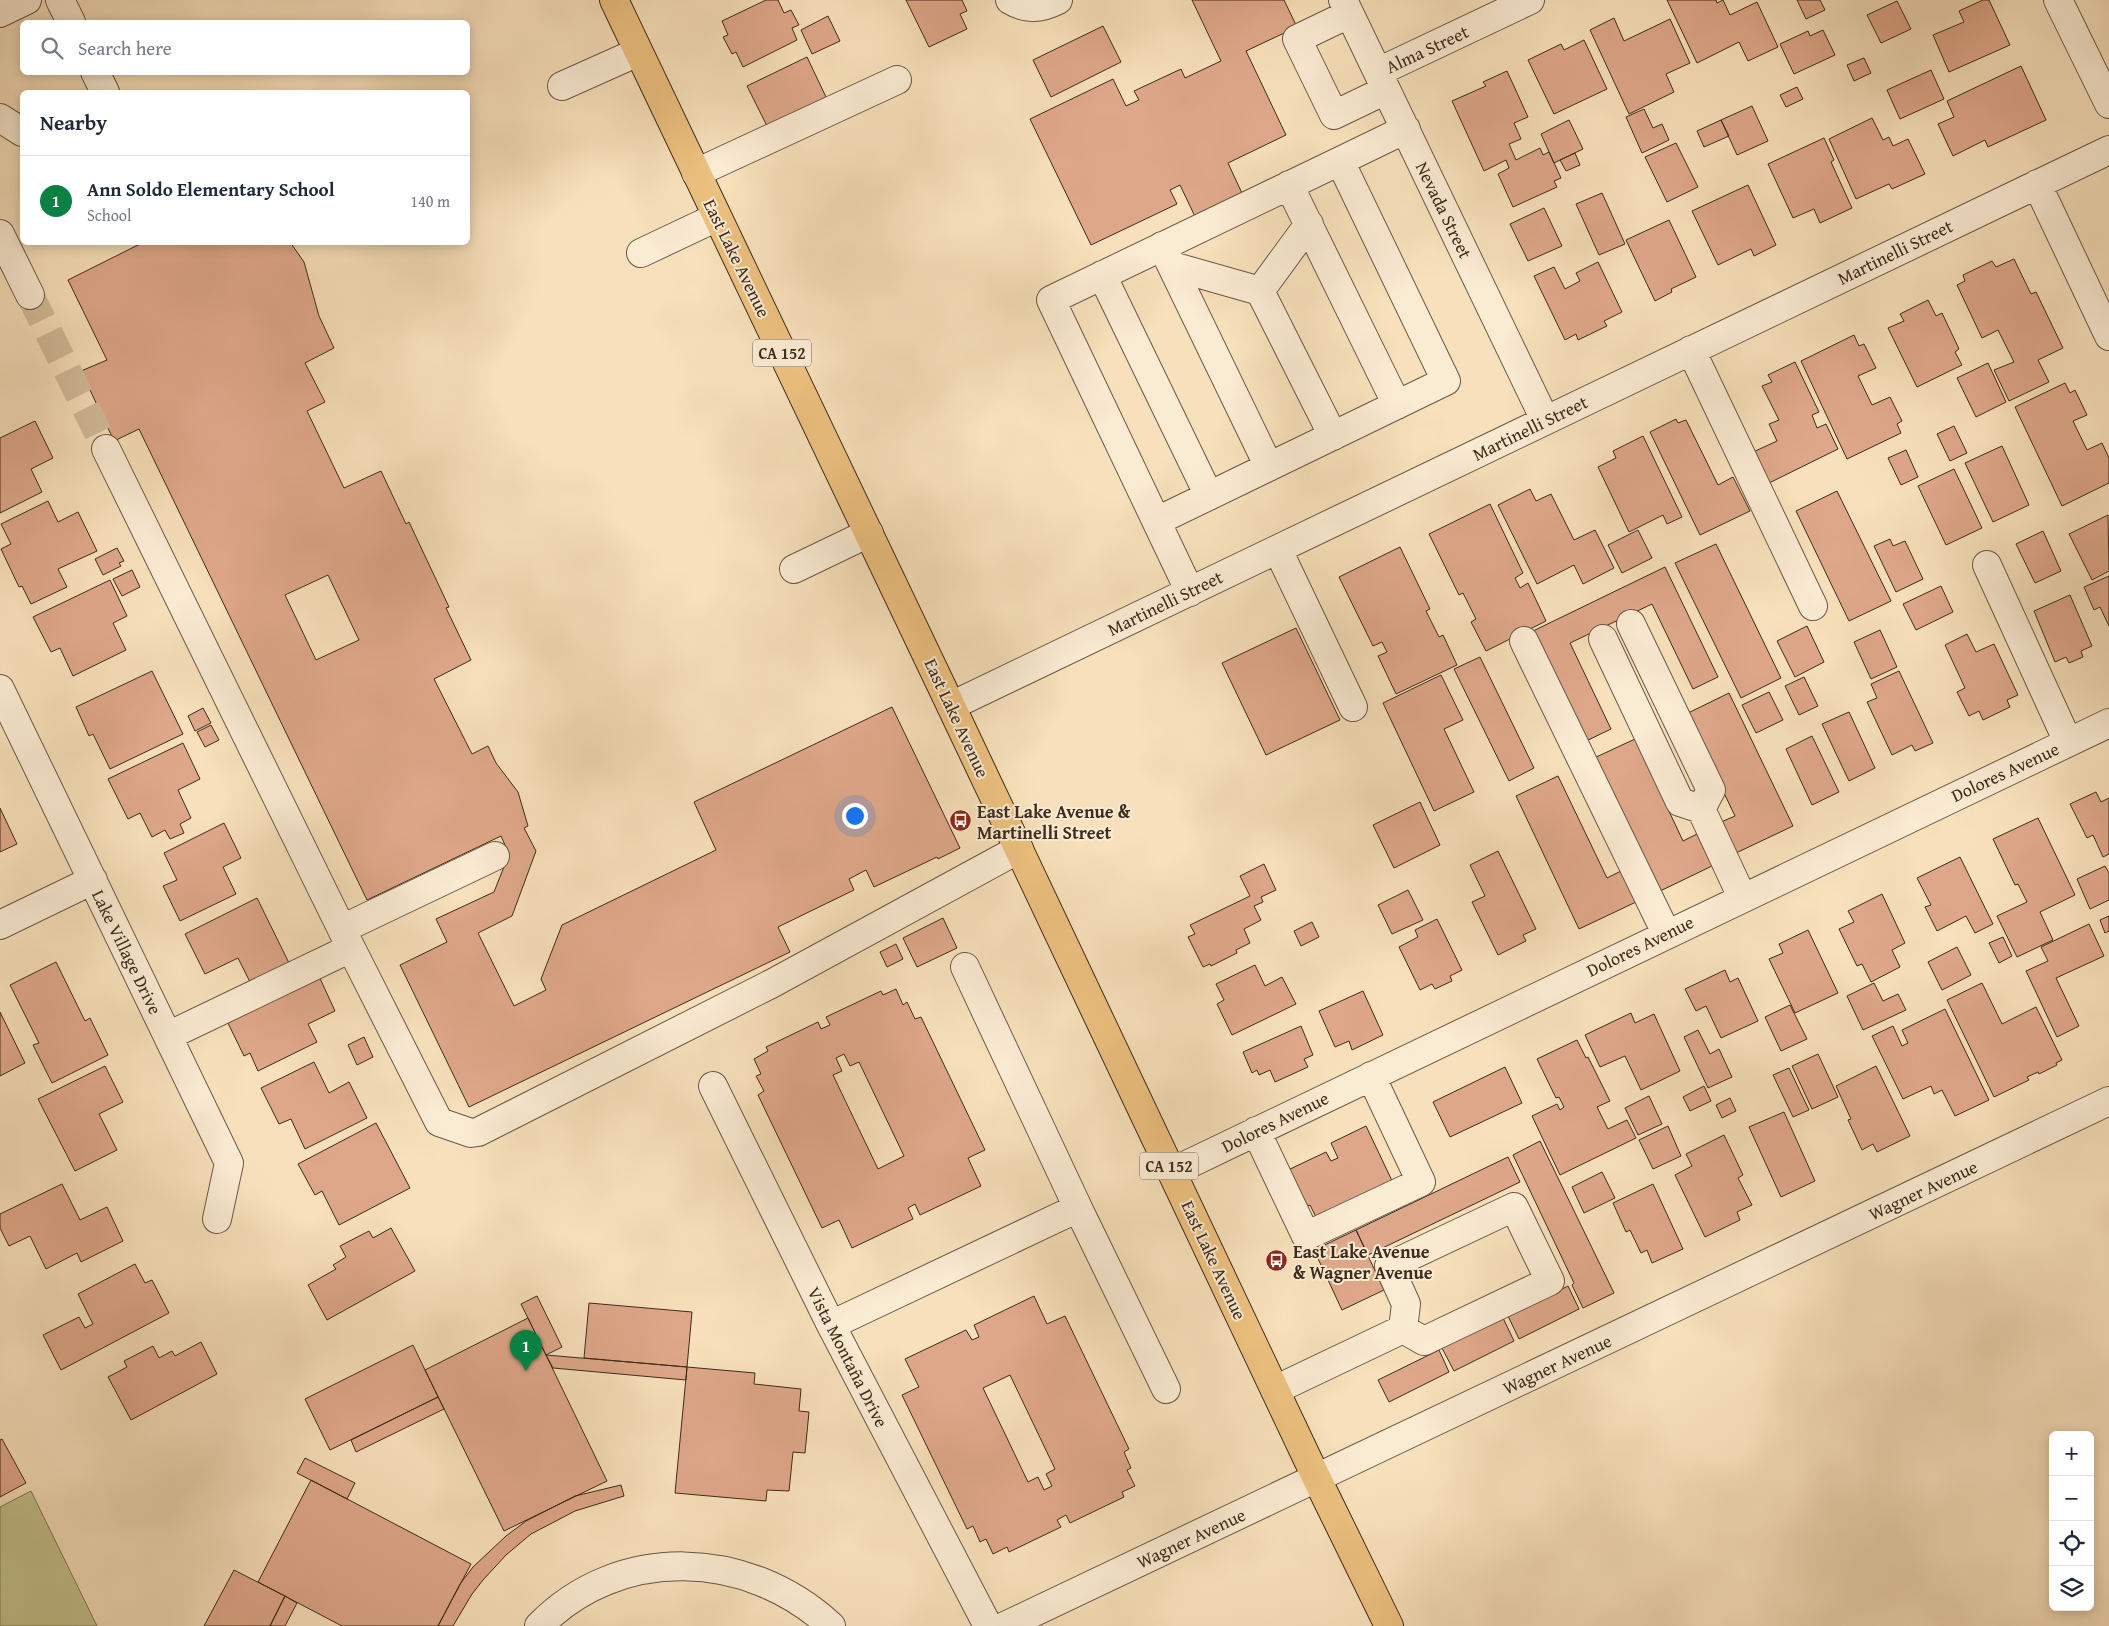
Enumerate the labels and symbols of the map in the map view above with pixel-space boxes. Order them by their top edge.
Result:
street label: Alma Street [1381,18,1473,80]
street label: Nevada Street [1409,157,1479,264]
street label: East Lake Avenue [697,194,777,322]
street label: Martinelli Street [1833,212,1958,292]
road number: CA 152 [753,339,811,366]
street label: Martinelli Street [1468,388,1593,468]
street label: Martinelli Street [1103,563,1228,643]
street label: East Lake Avenue [918,654,996,782]
street label: Dolores Avenue [1947,735,2063,809]
place label: East Lake Avenue & Martinelli Street [977,798,1131,846]
your location [842,803,868,829]
bus stop icon: East Lake Avenue & Martinelli Street [949,809,973,833]
street label: Lake Village Drive [85,885,169,1019]
street label: Dolores Avenue [1582,908,1698,984]
street label: Dolores Avenue [1217,1084,1333,1160]
road number: CA 152 [1140,1152,1198,1180]
street label: Wagner Avenue [1864,1153,1982,1227]
street label: East Lake Avenue [1175,1196,1253,1324]
place label: East Lake Avenue & Wagner Avenue [1293,1238,1433,1286]
bus stop icon: East Lake Avenue & Wagner Avenue [1265,1249,1289,1273]
street label: Vista Montaña Drive [801,1282,895,1432]
street label: Wagner Avenue [1498,1327,1616,1401]
pin: 1 [510,1330,542,1371]
street label: Wagner Avenue [1132,1501,1250,1575]

